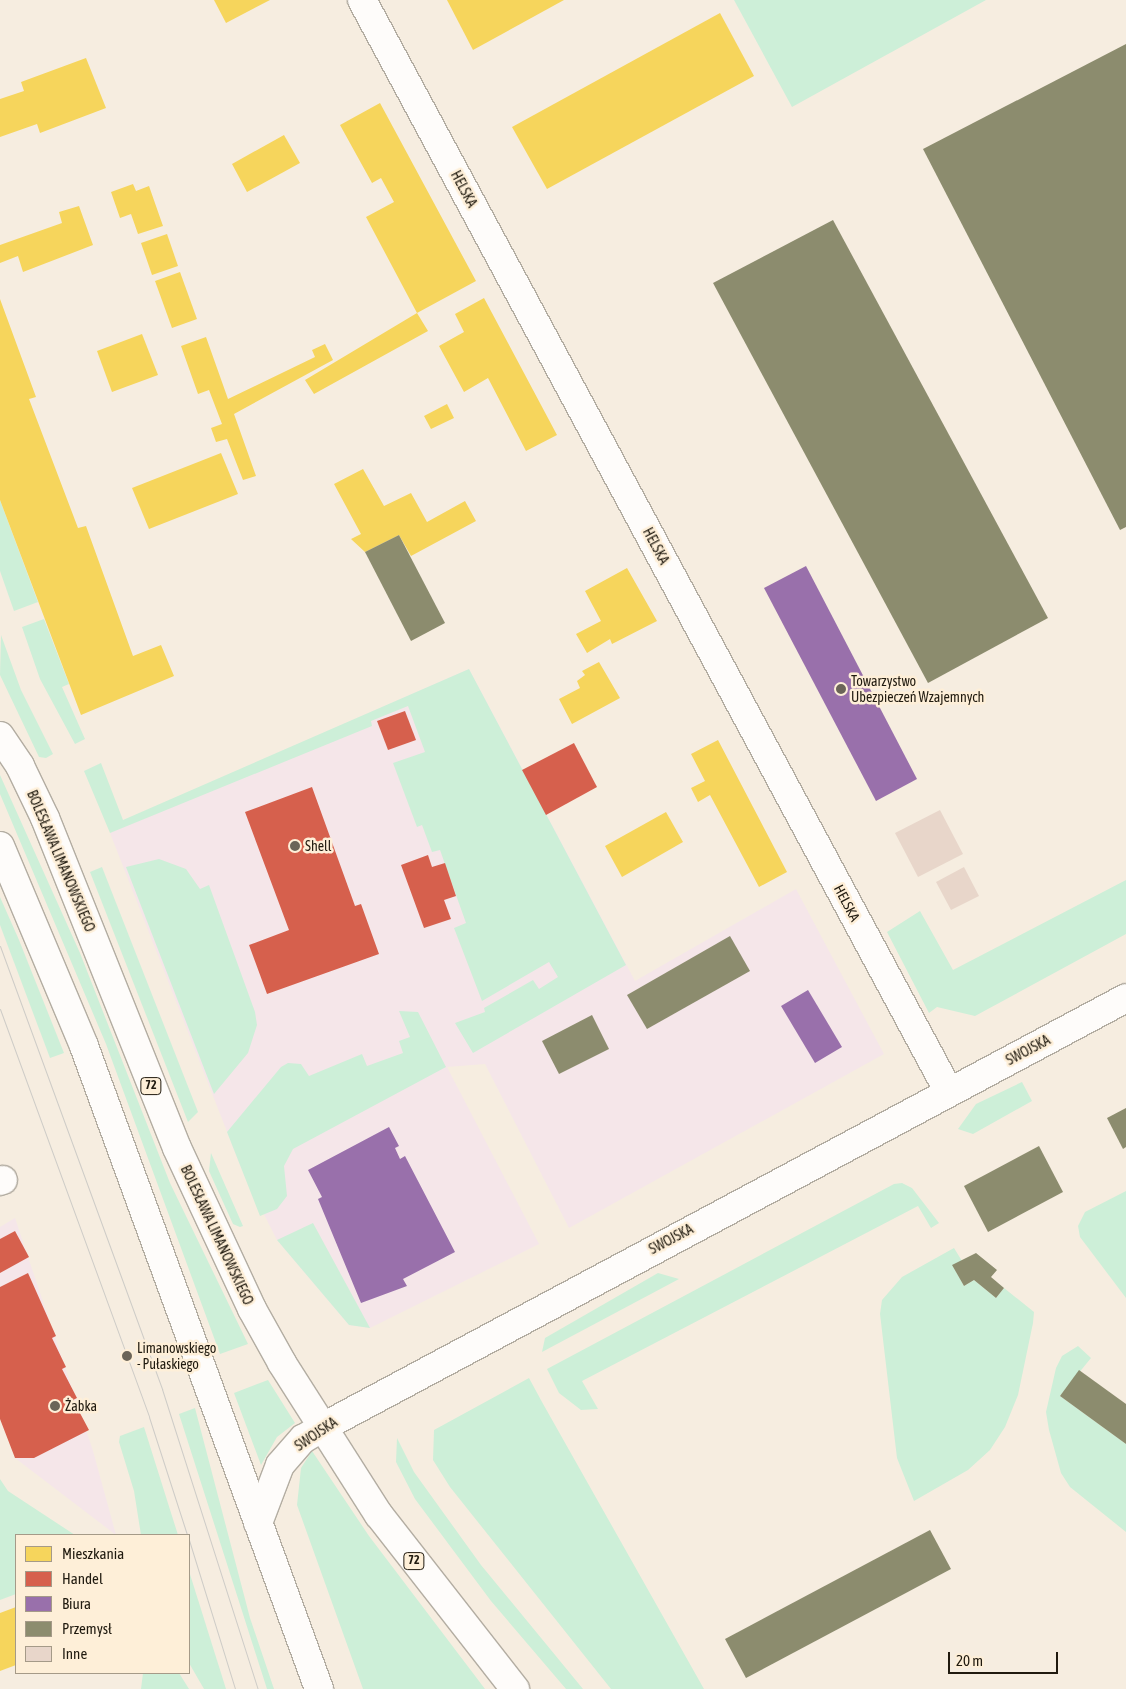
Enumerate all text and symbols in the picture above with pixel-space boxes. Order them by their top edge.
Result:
street label: HELSKA [447,168,481,210]
street label: HELSKA [639,525,673,567]
place label: Towarzystwo Ubezpieczeń Wzajemnych [851,673,984,706]
marker: Towarzystwo Ubezpieczeń Wzajemnych [835,683,847,695]
street label: BOLESŁAWA LIMANOWSKIEGO [24,788,98,934]
place label: Shell [305,838,331,854]
marker: Shell [289,840,301,852]
street label: HELSKA [830,882,864,924]
street label: SWOJSKA [1003,1031,1053,1069]
road number: 72 [140,1076,162,1096]
street label: BOLESŁAWA LIMANOWSKIEGO [177,1162,257,1308]
street label: SWOJSKA [646,1220,696,1258]
place label: Limanowskiego - Pułaskiego [137,1340,216,1372]
marker: Limanowskiego - Pułaskiego [121,1350,133,1362]
place label: Żabka [65,1398,97,1414]
marker: Żabka [49,1400,61,1412]
street label: SWOJSKA [292,1414,340,1454]
legend [15,1534,190,1674]
text: Mieszkania [62,1545,124,1562]
road number: 72 [403,1552,425,1570]
text: Handel [62,1570,103,1587]
text: Biura [62,1595,91,1612]
text: Przemysł [62,1620,112,1637]
scale bar [951,1642,1061,1674]
text: Inne [62,1645,87,1662]
text: 20 m [956,1652,983,1669]

